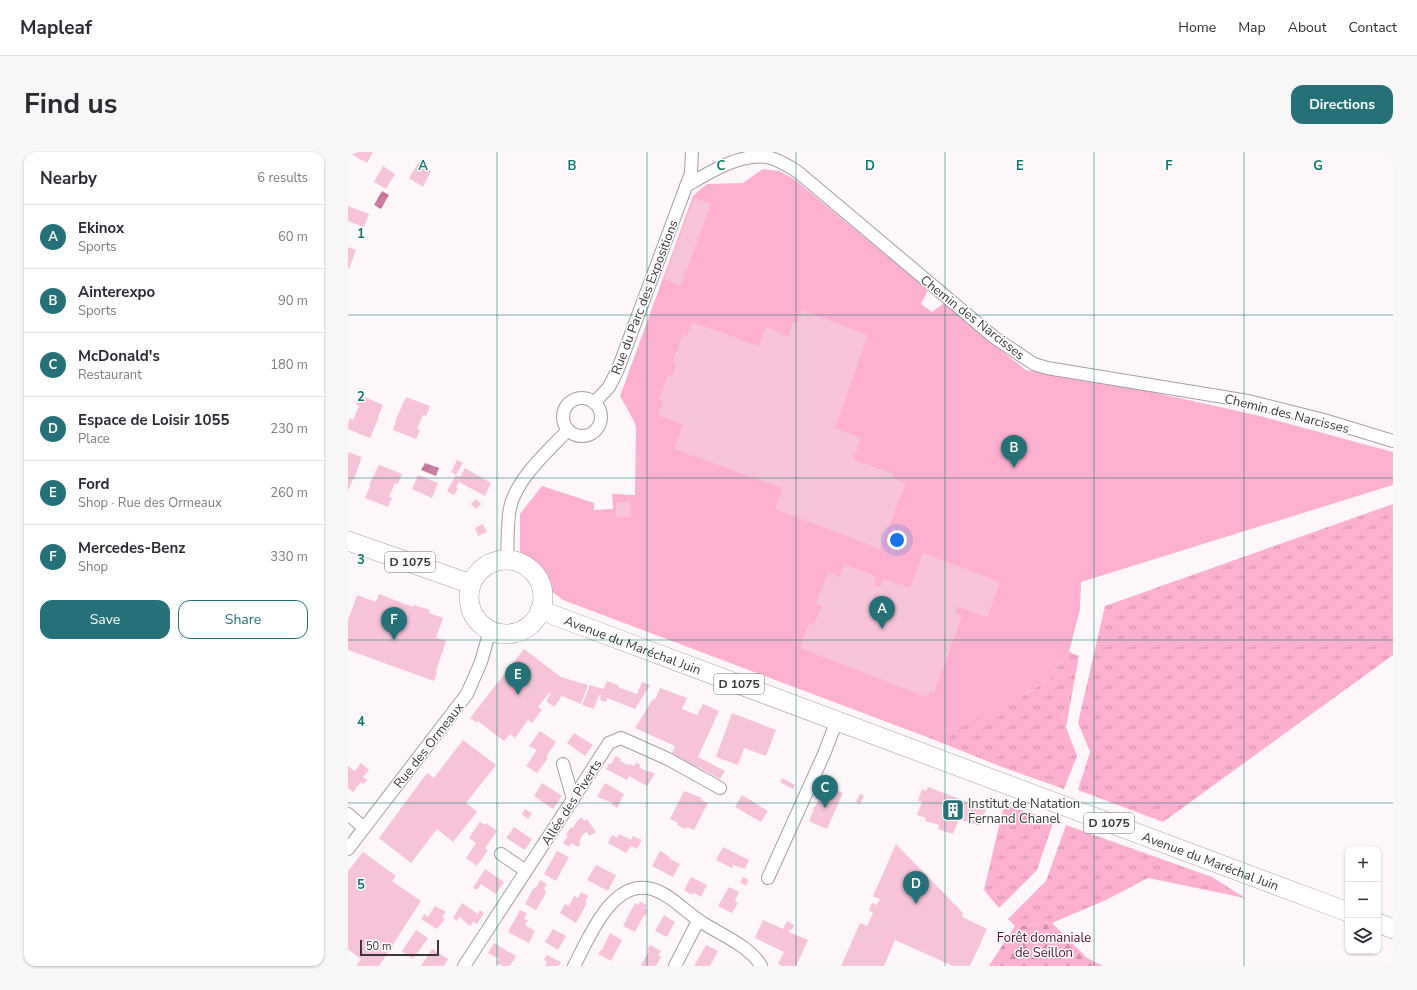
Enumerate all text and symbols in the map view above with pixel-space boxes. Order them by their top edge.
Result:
text: Mapleaf [20,15,92,41]
text: Home [1178,18,1216,37]
text: Map [1238,18,1266,37]
text: About [1288,18,1327,37]
text: Contact [1349,18,1397,37]
text: Find us [24,85,118,123]
button: Directions [1291,85,1393,124]
text: A [418,157,428,175]
text: B [568,157,577,175]
text: C [717,157,726,175]
text: D [865,157,875,175]
text: E [1016,157,1024,175]
text: F [1165,157,1173,175]
text: G [1313,157,1323,175]
text: Nearby [40,167,97,190]
text: 6 results [257,169,308,187]
street label: Rue du Parc des Expositions [607,217,683,377]
text: Ekinox [78,218,124,238]
text: 1 [357,225,365,243]
text: A [48,228,58,246]
text: 60 m [278,228,308,246]
text: Sports [78,238,117,256]
street label: Chemin des Narcisses [916,271,1028,364]
text: Ainterexpo [78,282,155,302]
text: B [49,292,57,310]
text: 90 m [278,292,308,310]
text: Sports [78,302,117,320]
text: McDonald's [78,346,160,366]
text: C [49,356,57,374]
text: 180 m [270,356,308,374]
text: Restaurant [78,366,142,384]
text: 2 [357,388,365,406]
street label: Chemin des Narcisses [1223,390,1351,438]
text: Espace de Loisir 1055 [78,410,230,430]
text: D [48,420,58,438]
text: 230 m [270,420,308,438]
text: Place [78,430,110,448]
pin: B [1001,435,1027,468]
text: Ford [78,474,110,494]
text: E [49,484,57,502]
text: 260 m [270,484,308,502]
text: Shop · Rue des Ormeaux [78,494,222,512]
your location [887,530,907,550]
text: Mercedes-Benz [78,538,185,558]
text: F [49,548,57,566]
text: 330 m [270,548,308,566]
text: 3 [357,551,365,569]
road number: D 1075 [385,552,435,572]
text: Shop [78,558,108,576]
pin: A [869,596,895,629]
button: Save [40,600,170,639]
button: Share [178,600,308,639]
pin: F [381,607,407,640]
street label: Avenue du Maréchal Juin [561,612,703,679]
pin: E [505,662,531,695]
road number: D 1075 [714,674,764,694]
street label: Rue des Ormeaux [390,699,468,792]
text: 4 [357,713,365,731]
street label: Allée des Piverts [537,756,606,849]
pin: C [812,775,838,808]
place label: Institut de Natation Fernand Chanel [968,795,1080,828]
building icon: Institut de Natation Fernand Chanel [940,797,966,823]
road number: D 1075 [1084,813,1134,833]
street label: Avenue du Maréchal Juin [1139,828,1281,895]
map controls [1345,846,1381,954]
button: + [1345,846,1381,882]
pin: D [903,871,929,904]
text: 5 [357,876,365,894]
button: − [1345,882,1381,918]
button: layers [1345,918,1381,954]
park label: Forêt domaniale de Seillon [997,929,1091,962]
scale bar [360,938,439,957]
text: 50 m [366,939,391,954]

